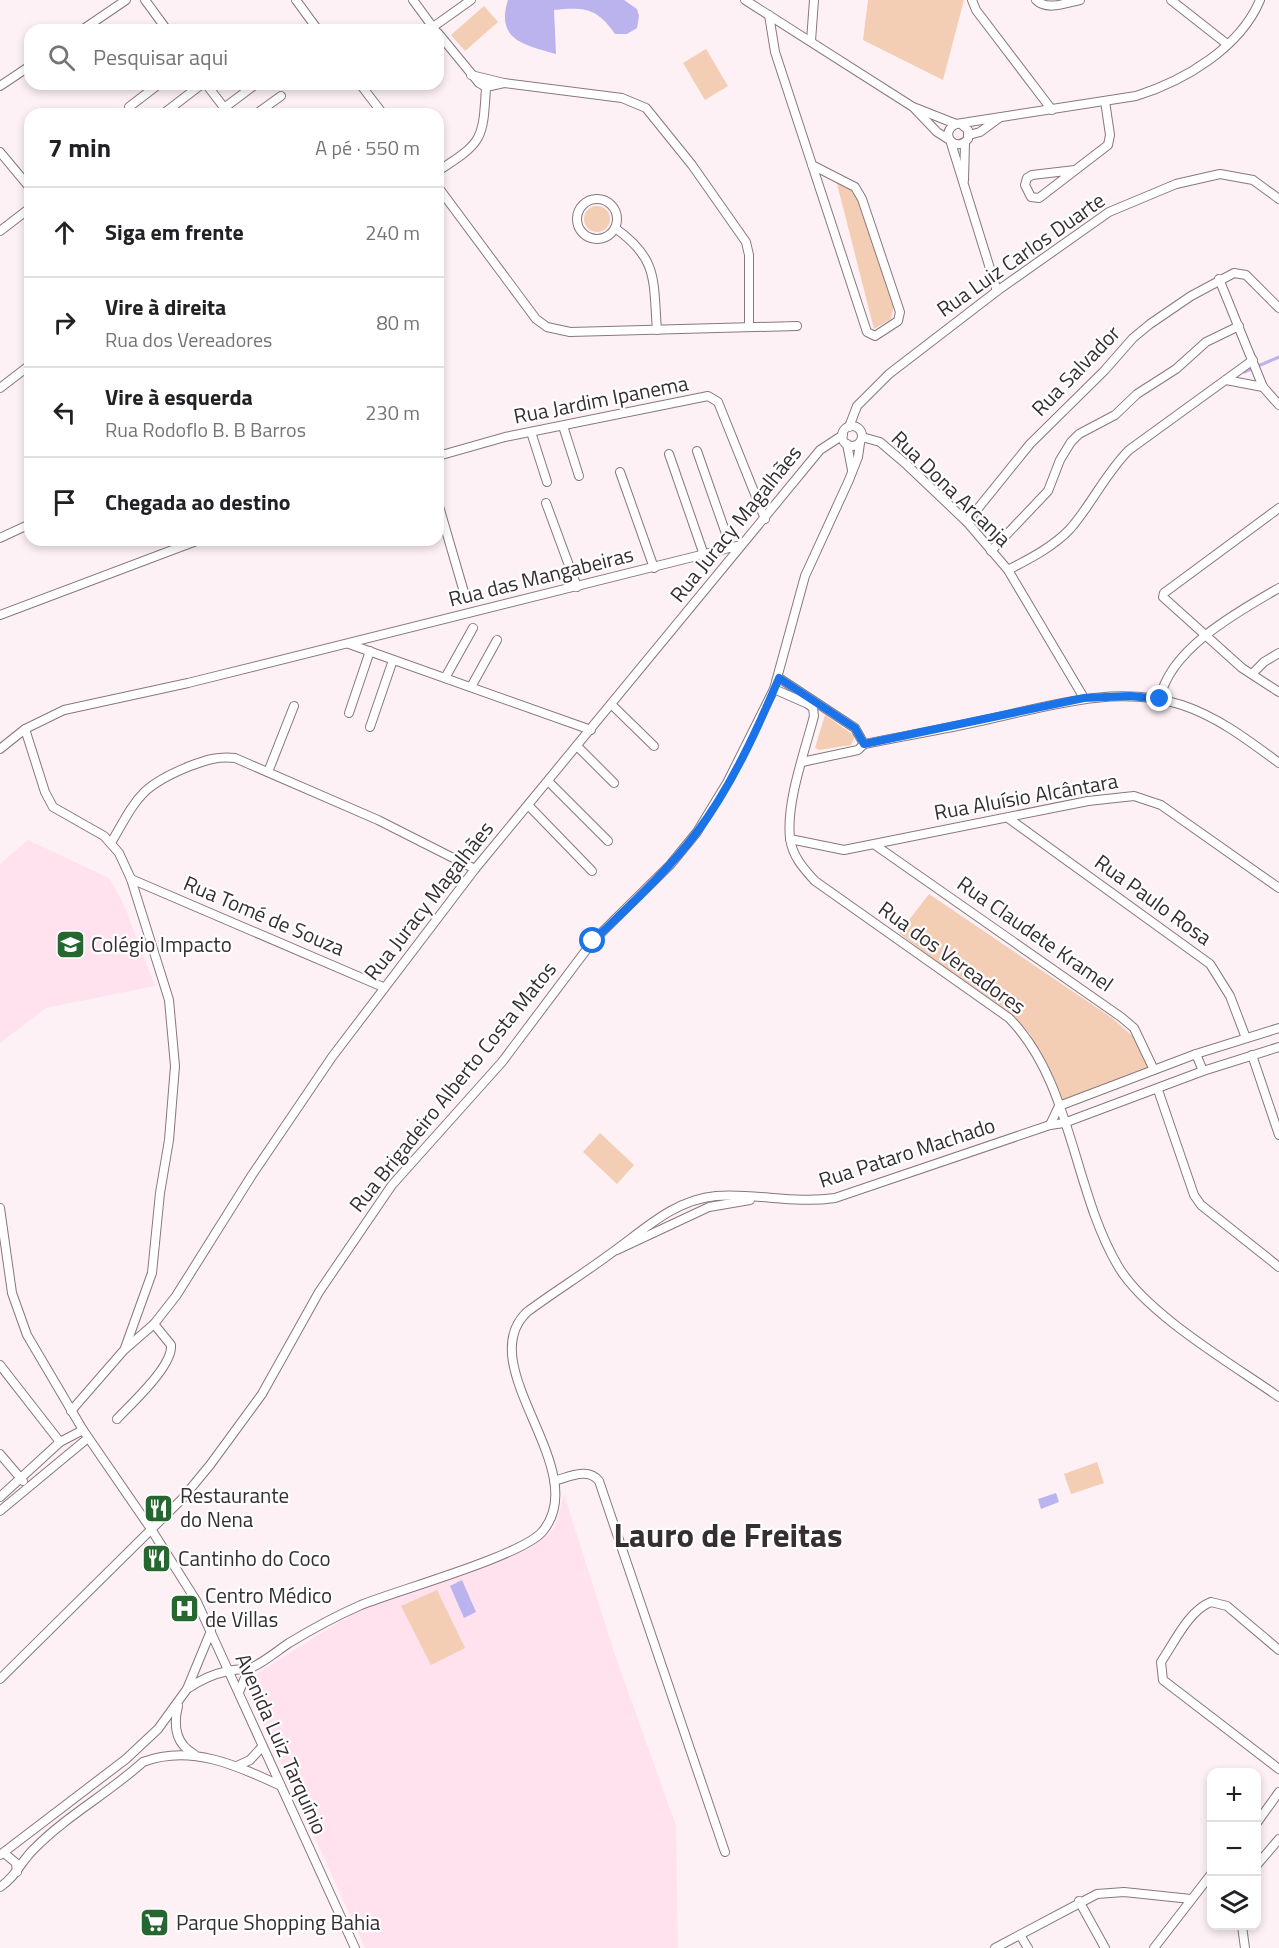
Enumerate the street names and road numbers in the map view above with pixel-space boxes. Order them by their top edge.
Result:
street label: Rua Luiz Carlos Duarte [930,184,1111,324]
street label: Rua Salvador [1024,318,1127,423]
street label: Rua Jardim Ipanema [511,366,691,432]
street label: Rua Dona Arcanja [885,423,1019,554]
street label: Rua Juracy Magalhães [662,438,809,609]
street label: Rua das Mangabeiras [445,538,637,615]
street label: Rua Aluísio Alcântara [931,764,1121,828]
street label: Rua Juracy Magalhães [356,814,501,987]
street label: Rua Paulo Rosa [1088,846,1219,953]
street label: Rua Tomé de Souza [179,867,350,964]
street label: Rua Claudete Kramel [951,867,1120,999]
street label: Rua dos Vereadores [872,893,1033,1022]
street label: Rua Brigadeiro Alberto Costa Matos [341,954,564,1219]
street label: Rua Pataro Machado [814,1108,999,1196]
street label: Avenida Luiz Tarquínio [228,1648,336,1839]

